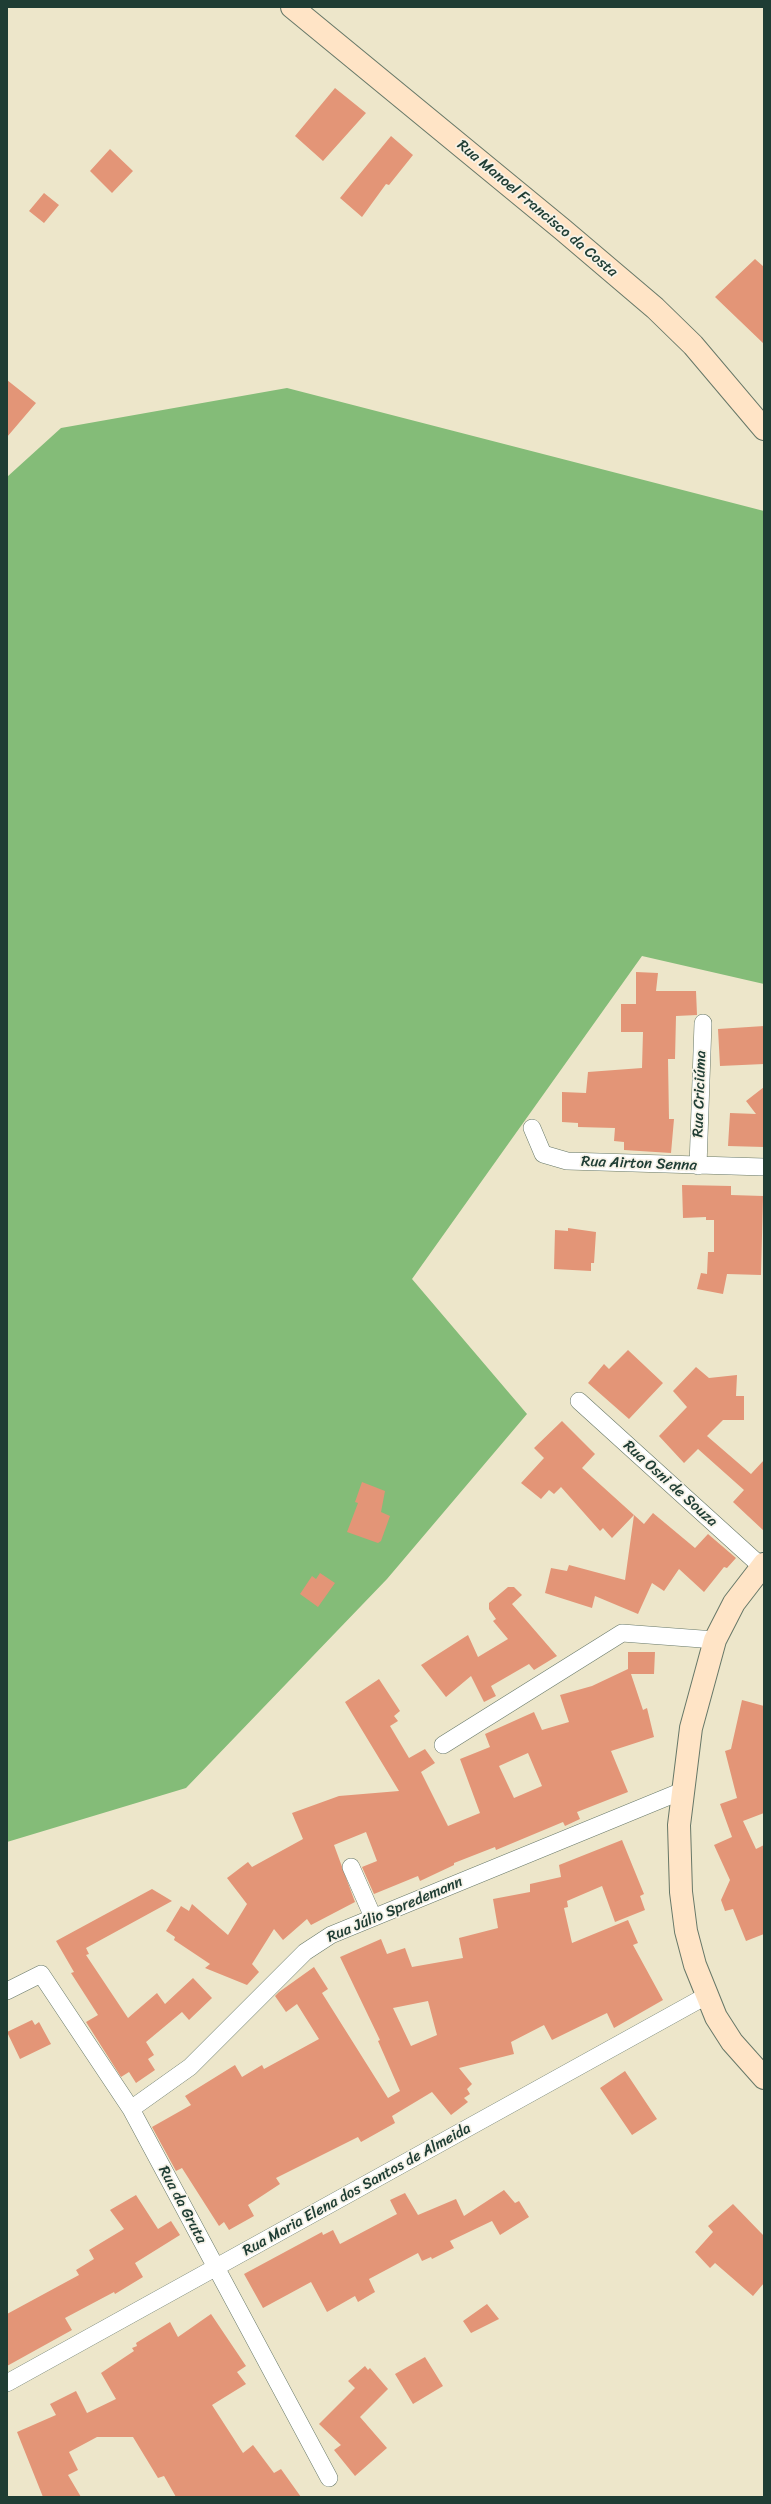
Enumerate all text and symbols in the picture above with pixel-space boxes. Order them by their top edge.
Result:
street label: Rua Manoel Francisco da Costa [453,137,621,281]
street label: Rua Criciúma [689,1050,711,1138]
street label: Rua Airton Senna [581,1153,697,1175]
street label: Rua Osni de Souza [619,1437,721,1531]
street label: Rua Júlio Spredemann [324,1873,466,1947]
street label: Rua Maria Elena dos Santos de Almeida [240,2120,474,2260]
street label: Rua da Gruta [154,2163,210,2247]

